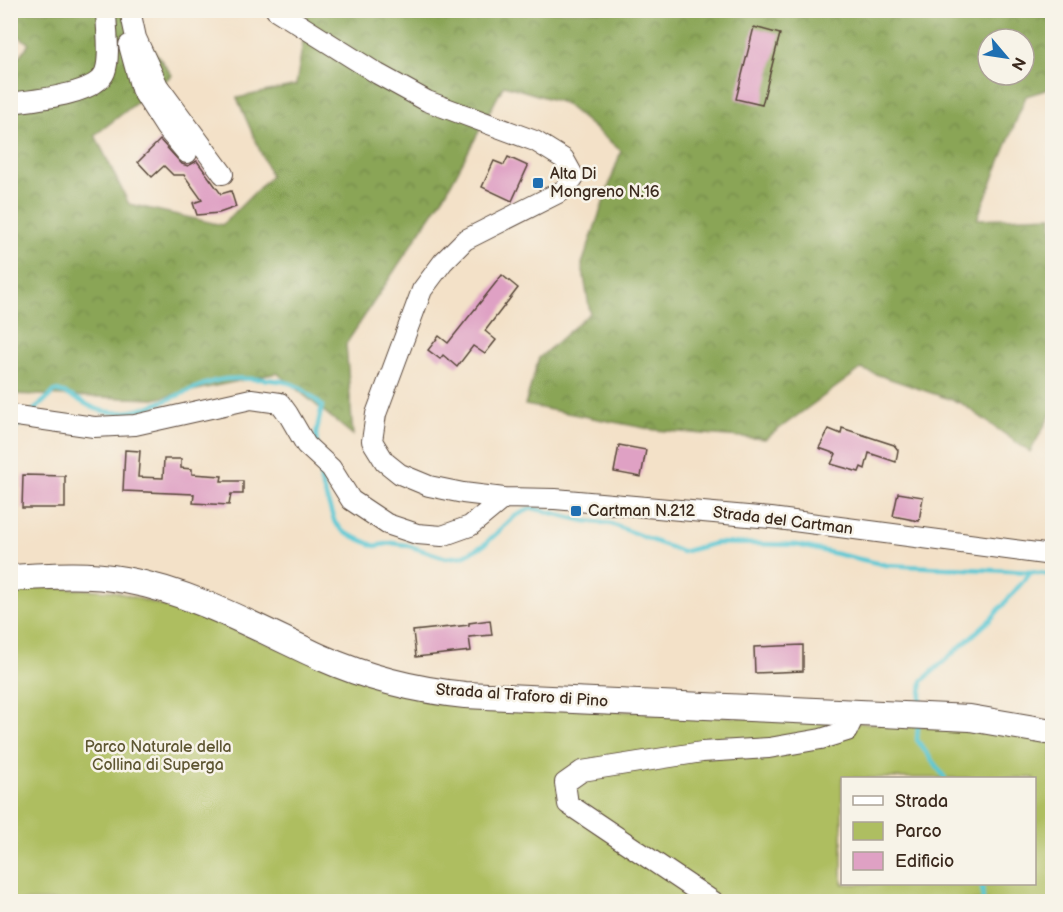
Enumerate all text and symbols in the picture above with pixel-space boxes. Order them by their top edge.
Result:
north arrow [976,27,1036,87]
text: N [1007,54,1029,73]
place label: Alta Di Mongreno N.16 [550,165,660,202]
marker: Alta Di Mongreno N.16 [531,176,545,190]
place label: Cartman N.212 [588,502,695,521]
street label: Strada del Cartman [712,503,854,539]
marker: Cartman N.212 [569,504,583,518]
street label: Strada al Traforo di Pino [435,680,609,712]
park label: Parco Naturale della Collina di Superga [84,738,232,775]
legend [841,777,1036,885]
text: Strada [895,791,948,812]
text: Parco [895,821,942,842]
text: Edificio [895,851,954,872]

